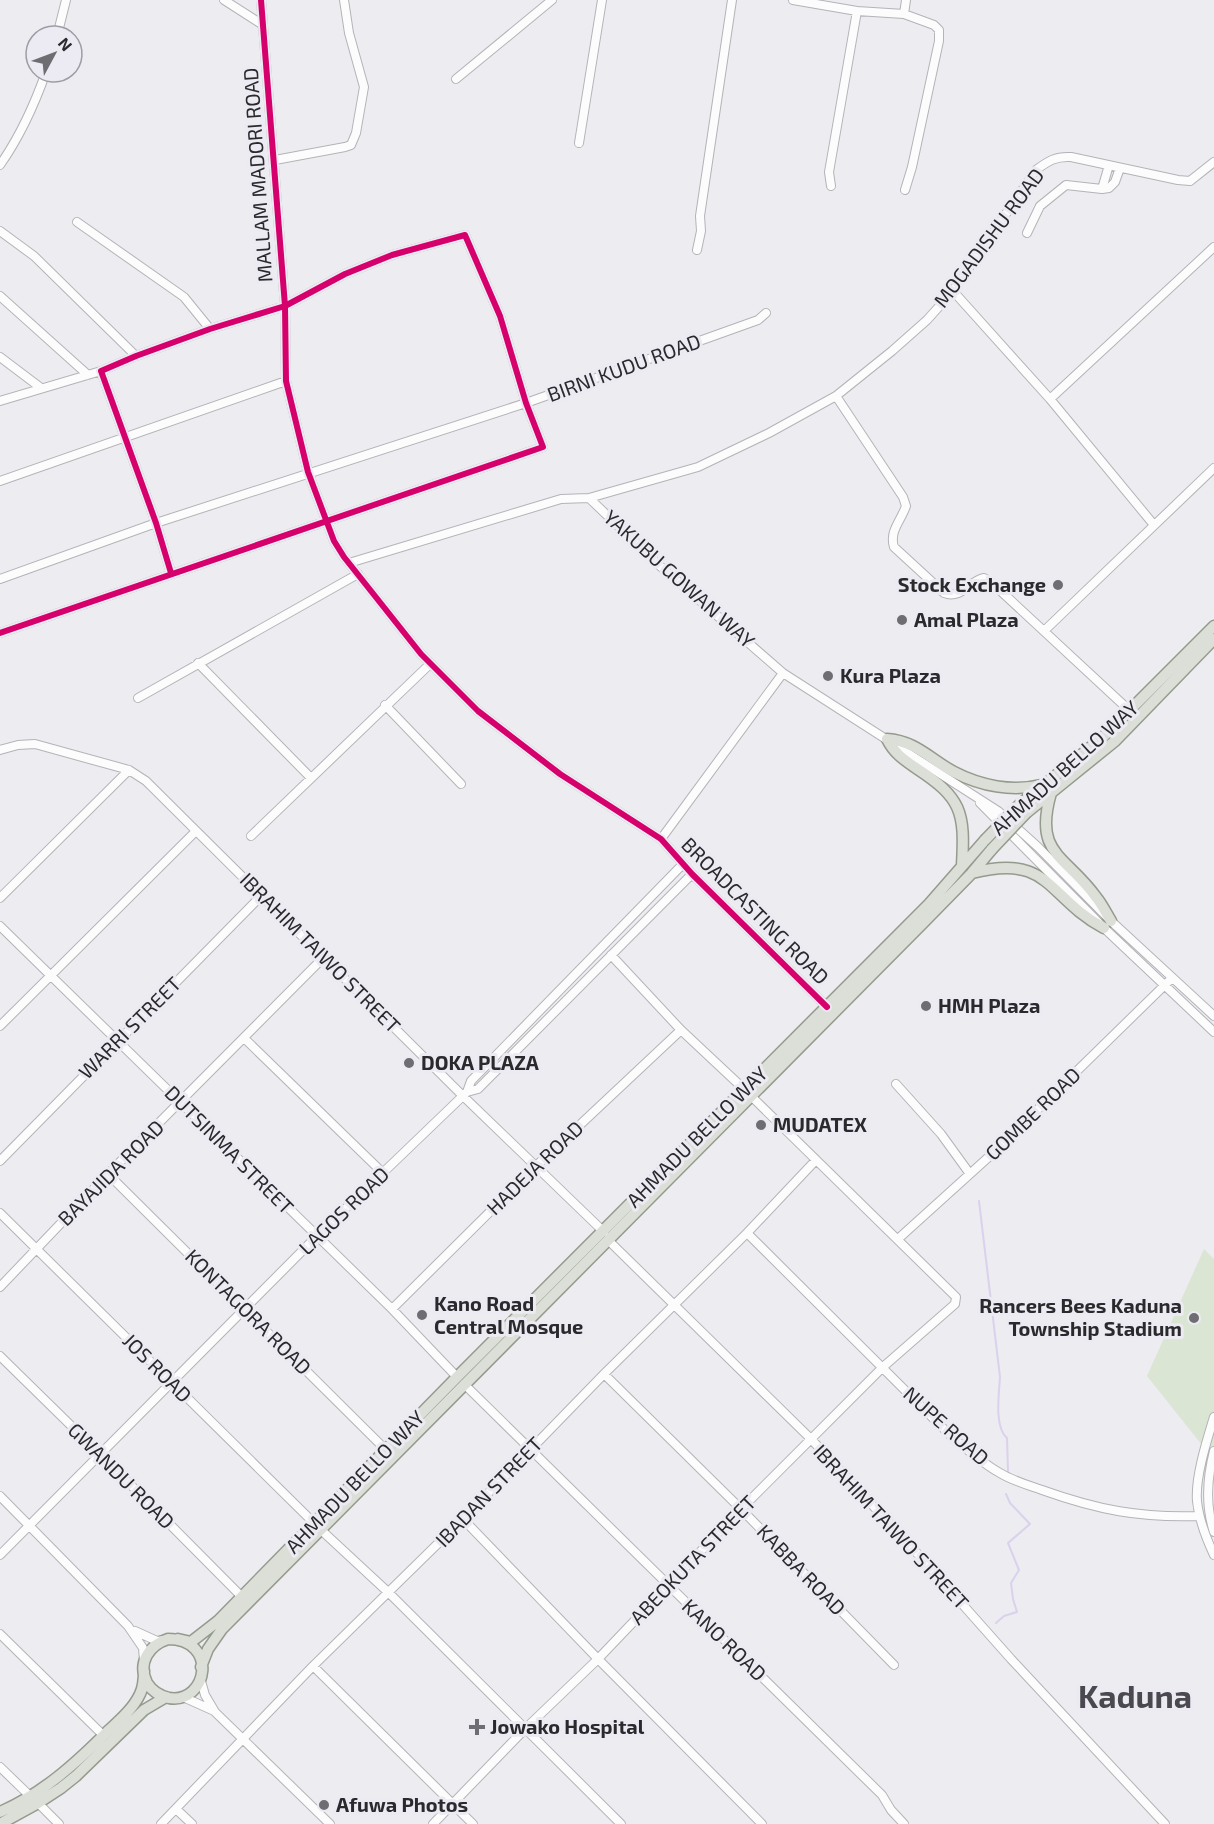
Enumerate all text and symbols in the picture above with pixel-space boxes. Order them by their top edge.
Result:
north arrow [24,24,84,84]
text: N [55,33,77,54]
street label: MALLAM MADORI ROAD [238,67,276,283]
street label: MOGADISHU ROAD [928,163,1048,312]
street label: BIRNI KUDU ROAD [544,328,704,406]
street label: YAKUBU GOWAN WAY [599,504,760,653]
place label: Stock Exchange [898,572,1046,596]
marker: Stock Exchange [1051,578,1065,592]
place label: Amal Plaza [914,607,1019,631]
marker: Amal Plaza [895,613,909,627]
place label: Kura Plaza [840,663,941,687]
marker: Kura Plaza [821,669,835,683]
street label: AHMADU BELLO WAY [986,695,1143,840]
street label: BROADCASTING ROAD [677,832,834,989]
street label: IBRAHIM TAIWO STREET [236,867,406,1038]
street label: WARRI STREET [73,971,186,1083]
place label: HMH Plaza [938,993,1041,1017]
marker: HMH Plaza [919,999,933,1013]
place label: DOKA PLAZA [421,1050,540,1074]
marker: DOKA PLAZA [402,1056,416,1070]
street label: AHMADU BELLO WAY [621,1060,772,1212]
street label: GOMBE ROAD [980,1062,1085,1165]
street label: DUTSINMA STREET [160,1080,299,1219]
place label: MUDATEX [773,1112,867,1136]
street label: BAYAJIDA ROAD [52,1114,168,1230]
street label: HADEJA ROAD [481,1115,588,1219]
marker: MUDATEX [754,1118,768,1132]
street label: LAGOS ROAD [293,1161,393,1259]
street label: KONTAGORA ROAD [181,1244,316,1379]
place label: Kano Road Central Mosque [434,1291,583,1338]
place label: Rancers Bees Kaduna Township Stadium [979,1293,1182,1340]
marker: Kano Road Central Mosque [415,1308,429,1322]
marker: Rancers Bees Kaduna Township Stadium [1187,1311,1201,1325]
street label: JOS ROAD [118,1328,197,1407]
street label: NUPE ROAD [899,1381,994,1470]
street label: AHMADU BELLO WAY [280,1404,429,1558]
street label: GWANDU ROAD [64,1417,180,1533]
street label: IBADAN STREET [430,1431,547,1551]
street label: IBRAHIM TAIWO STREET [809,1439,975,1614]
street label: ABEOKUTA STREET [624,1489,760,1629]
street label: KABBA ROAD [753,1519,851,1620]
street label: KANO ROAD [678,1593,772,1685]
district label: Kaduna [1078,1676,1192,1714]
place label: Jowako Hospital [490,1714,645,1738]
marker: Jowako Hospital [468,1718,486,1736]
place label: Afuwa Photos [336,1792,468,1816]
marker: Afuwa Photos [317,1798,331,1812]

